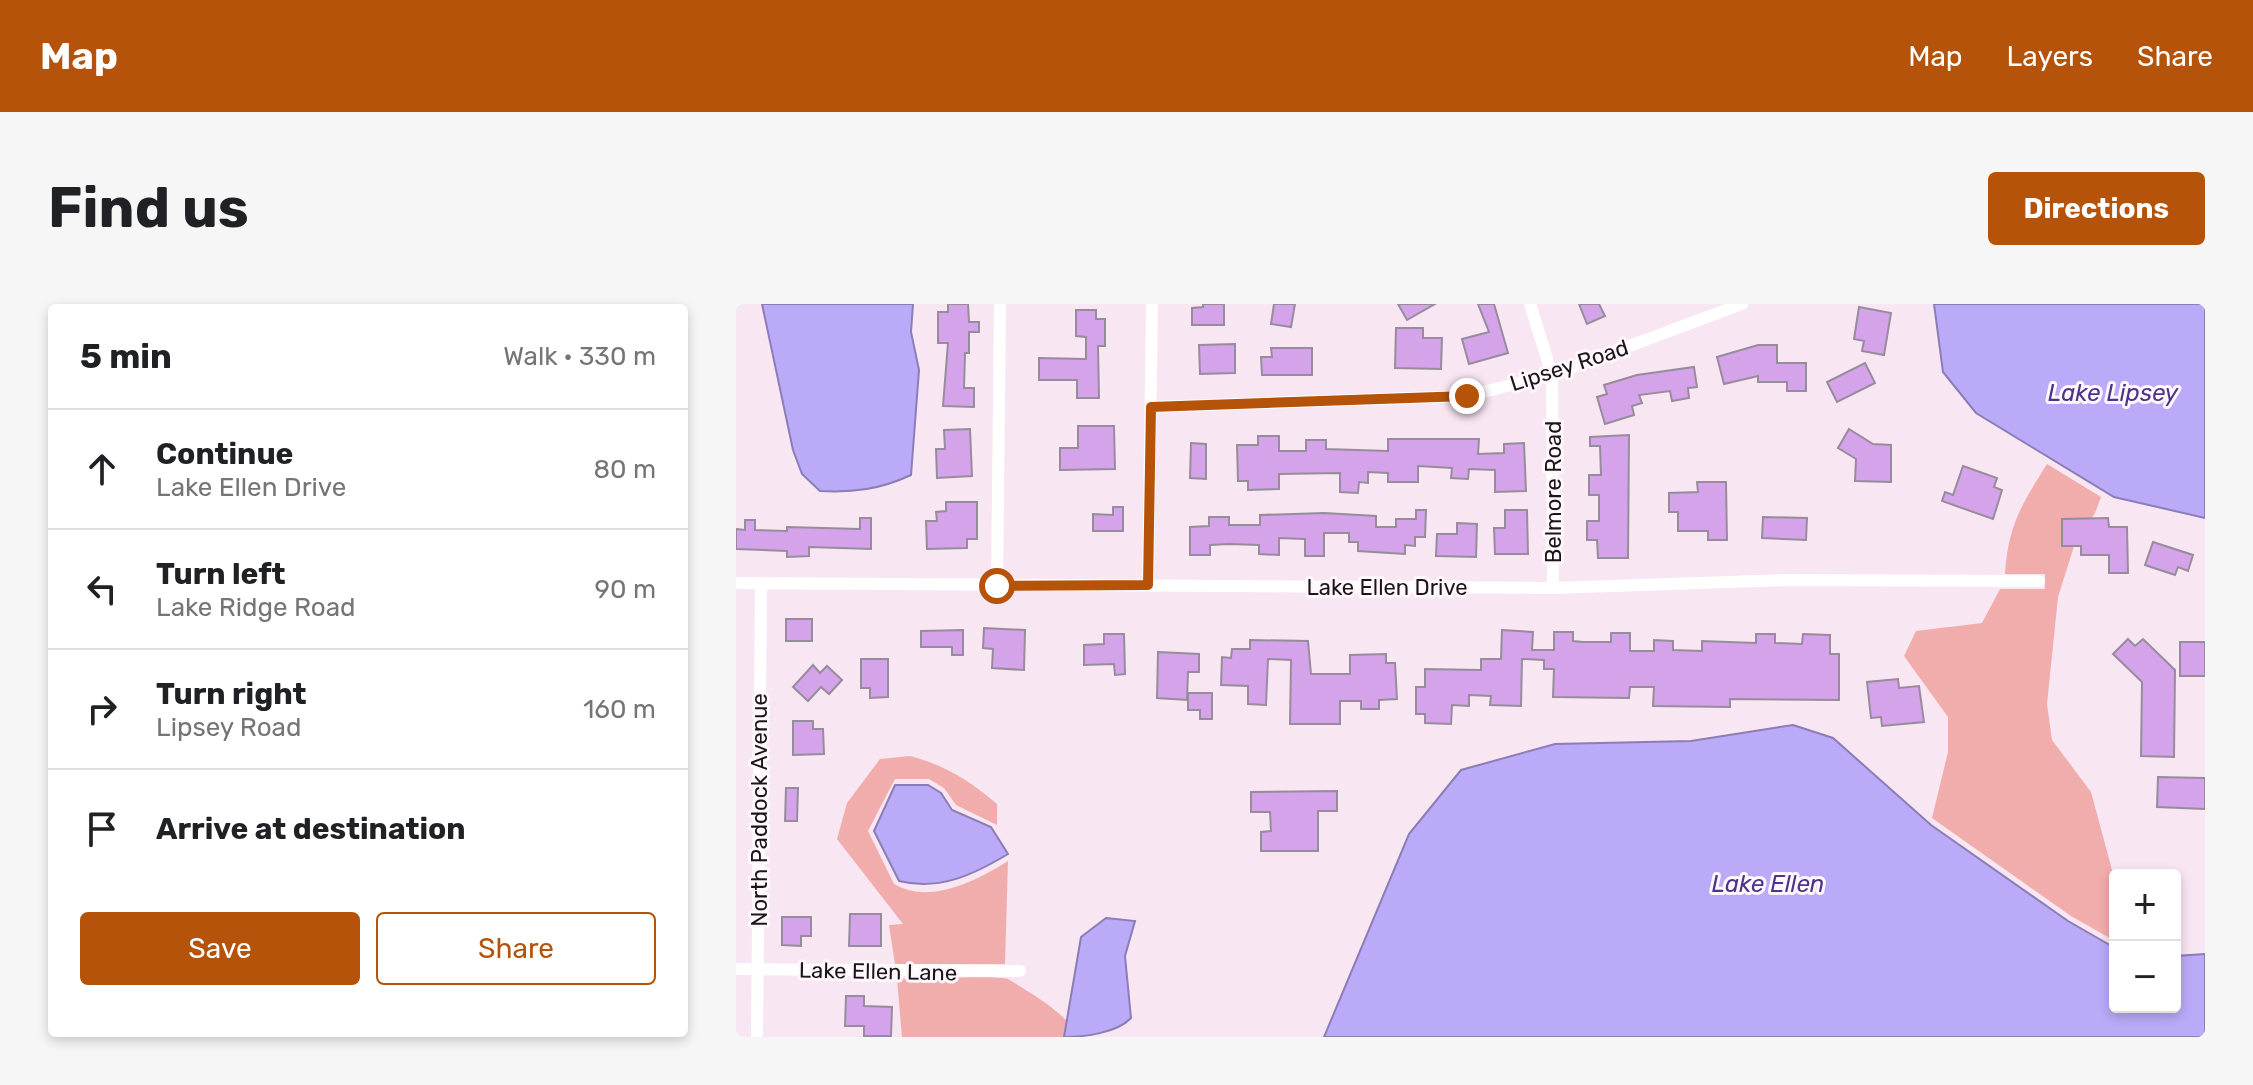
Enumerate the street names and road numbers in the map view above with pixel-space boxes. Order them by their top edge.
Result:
street label: Lipsey Road [1506,334,1632,397]
street label: Belmore Road [1540,421,1567,563]
street label: Lake Ellen Drive [1306,574,1468,601]
street label: North Paddock Avenue [746,693,773,927]
street label: Lake Ellen Lane [799,957,957,986]

